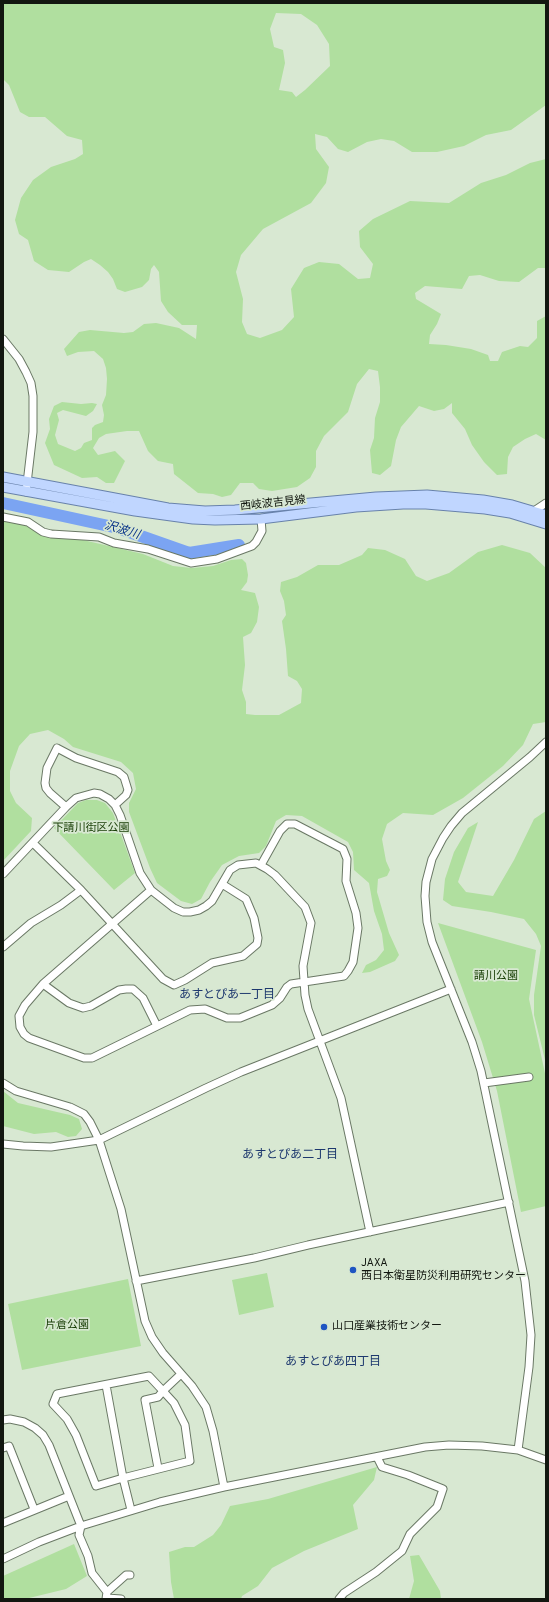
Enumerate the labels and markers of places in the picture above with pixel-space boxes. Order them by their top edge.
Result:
place label: JAXA 西日本衛星防災利用研究センター [361,1257,526,1283]
marker: JAXA 西日本衛星防災利用研究センター [348,1265,358,1275]
place label: 山口産業技術センター [332,1320,442,1334]
marker: 山口産業技術センター [319,1322,329,1332]

